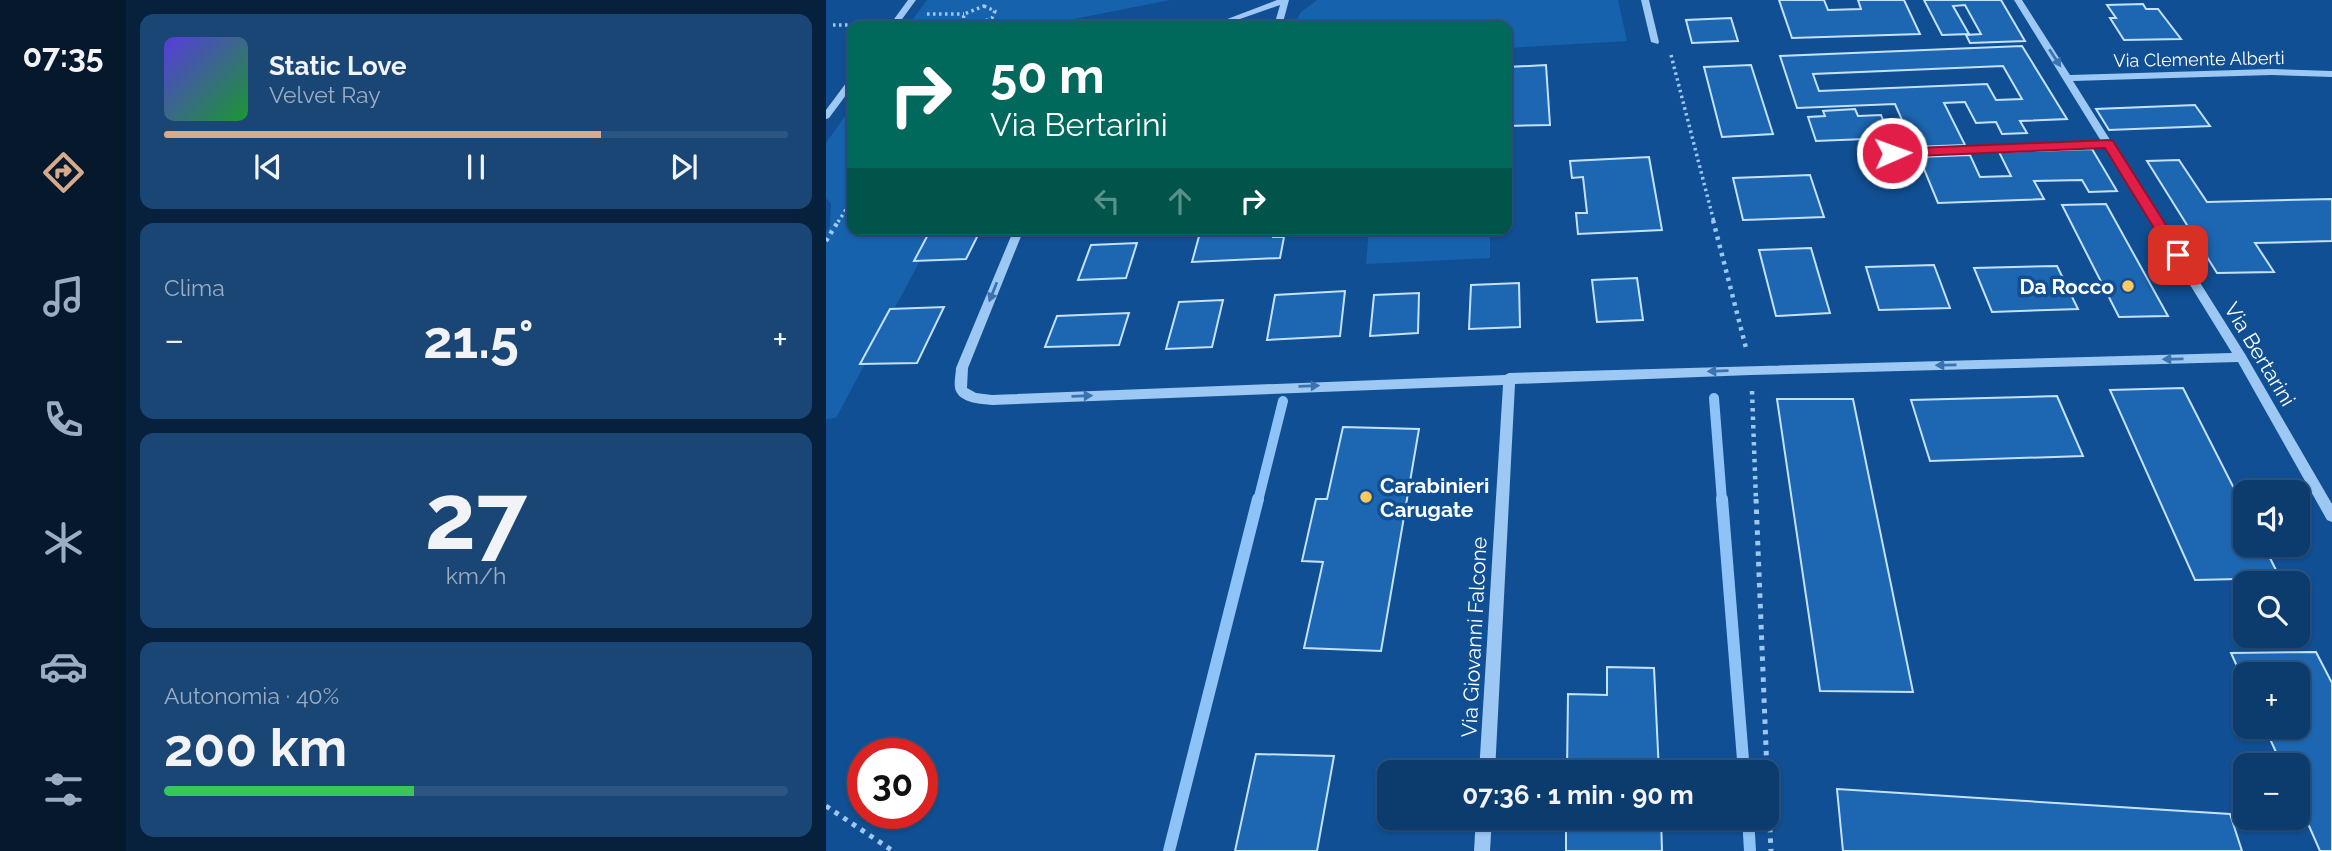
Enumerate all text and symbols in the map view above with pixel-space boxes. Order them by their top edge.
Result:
text: 07:35 [22,37,104,74]
text: 50 m [990,47,1105,104]
street label: Via Clemente Alberti [2113,47,2285,71]
one-way arrow [2048,48,2061,67]
icon: right [875,49,966,140]
text: Static Love [269,51,407,81]
text: Velvet Ray [269,81,381,108]
text: Via Bertarini [990,106,1168,143]
position arrow [1855,116,1929,190]
icon: directions [39,148,88,197]
icon: previous [249,148,287,186]
icon: pause [457,148,495,186]
icon: next [665,148,703,186]
icon: left [1088,182,1126,220]
icon: ahead [1161,182,1199,220]
icon: right [1234,182,1272,220]
pin [2148,225,2208,285]
icon: arrive [2159,236,2197,274]
icon: music [39,272,88,321]
text: Clima [164,274,225,301]
place label: Da Rocco [2019,274,2114,299]
marker: Da Rocco [2120,278,2136,294]
one-way arrow [987,282,998,303]
street label: Via Bertarini [2219,298,2301,410]
text: 21.5° [423,309,534,370]
text: − [164,317,184,362]
text: + [772,317,788,362]
one-way arrow [2162,353,2184,365]
one-way arrow [1934,359,1956,370]
one-way arrow [1707,365,1729,376]
one-way arrow [1298,381,1320,392]
one-way arrow [1071,390,1093,401]
icon: phone [39,395,88,444]
text: 27 [425,463,527,570]
place label: Carabinieri Carugate [1380,473,1489,522]
map controls [2233,480,2310,830]
button: sound [2233,480,2310,557]
marker: Carabinieri Carugate [1358,489,1374,505]
icon: climate [39,518,88,567]
street label: Via Giovanni Falcone [1456,536,1492,738]
text: km/h [446,562,506,589]
button: search [2233,571,2310,648]
icon: car [39,642,88,691]
button: + [2233,662,2310,739]
text: Autonomia · 40% [164,682,339,709]
text: 200 km [164,717,347,778]
speed limit sign: 30 [847,738,938,829]
button: − [2233,753,2310,830]
icon: filters [39,765,88,814]
text: 07:36 · 1 min · 90 m [1462,780,1694,810]

